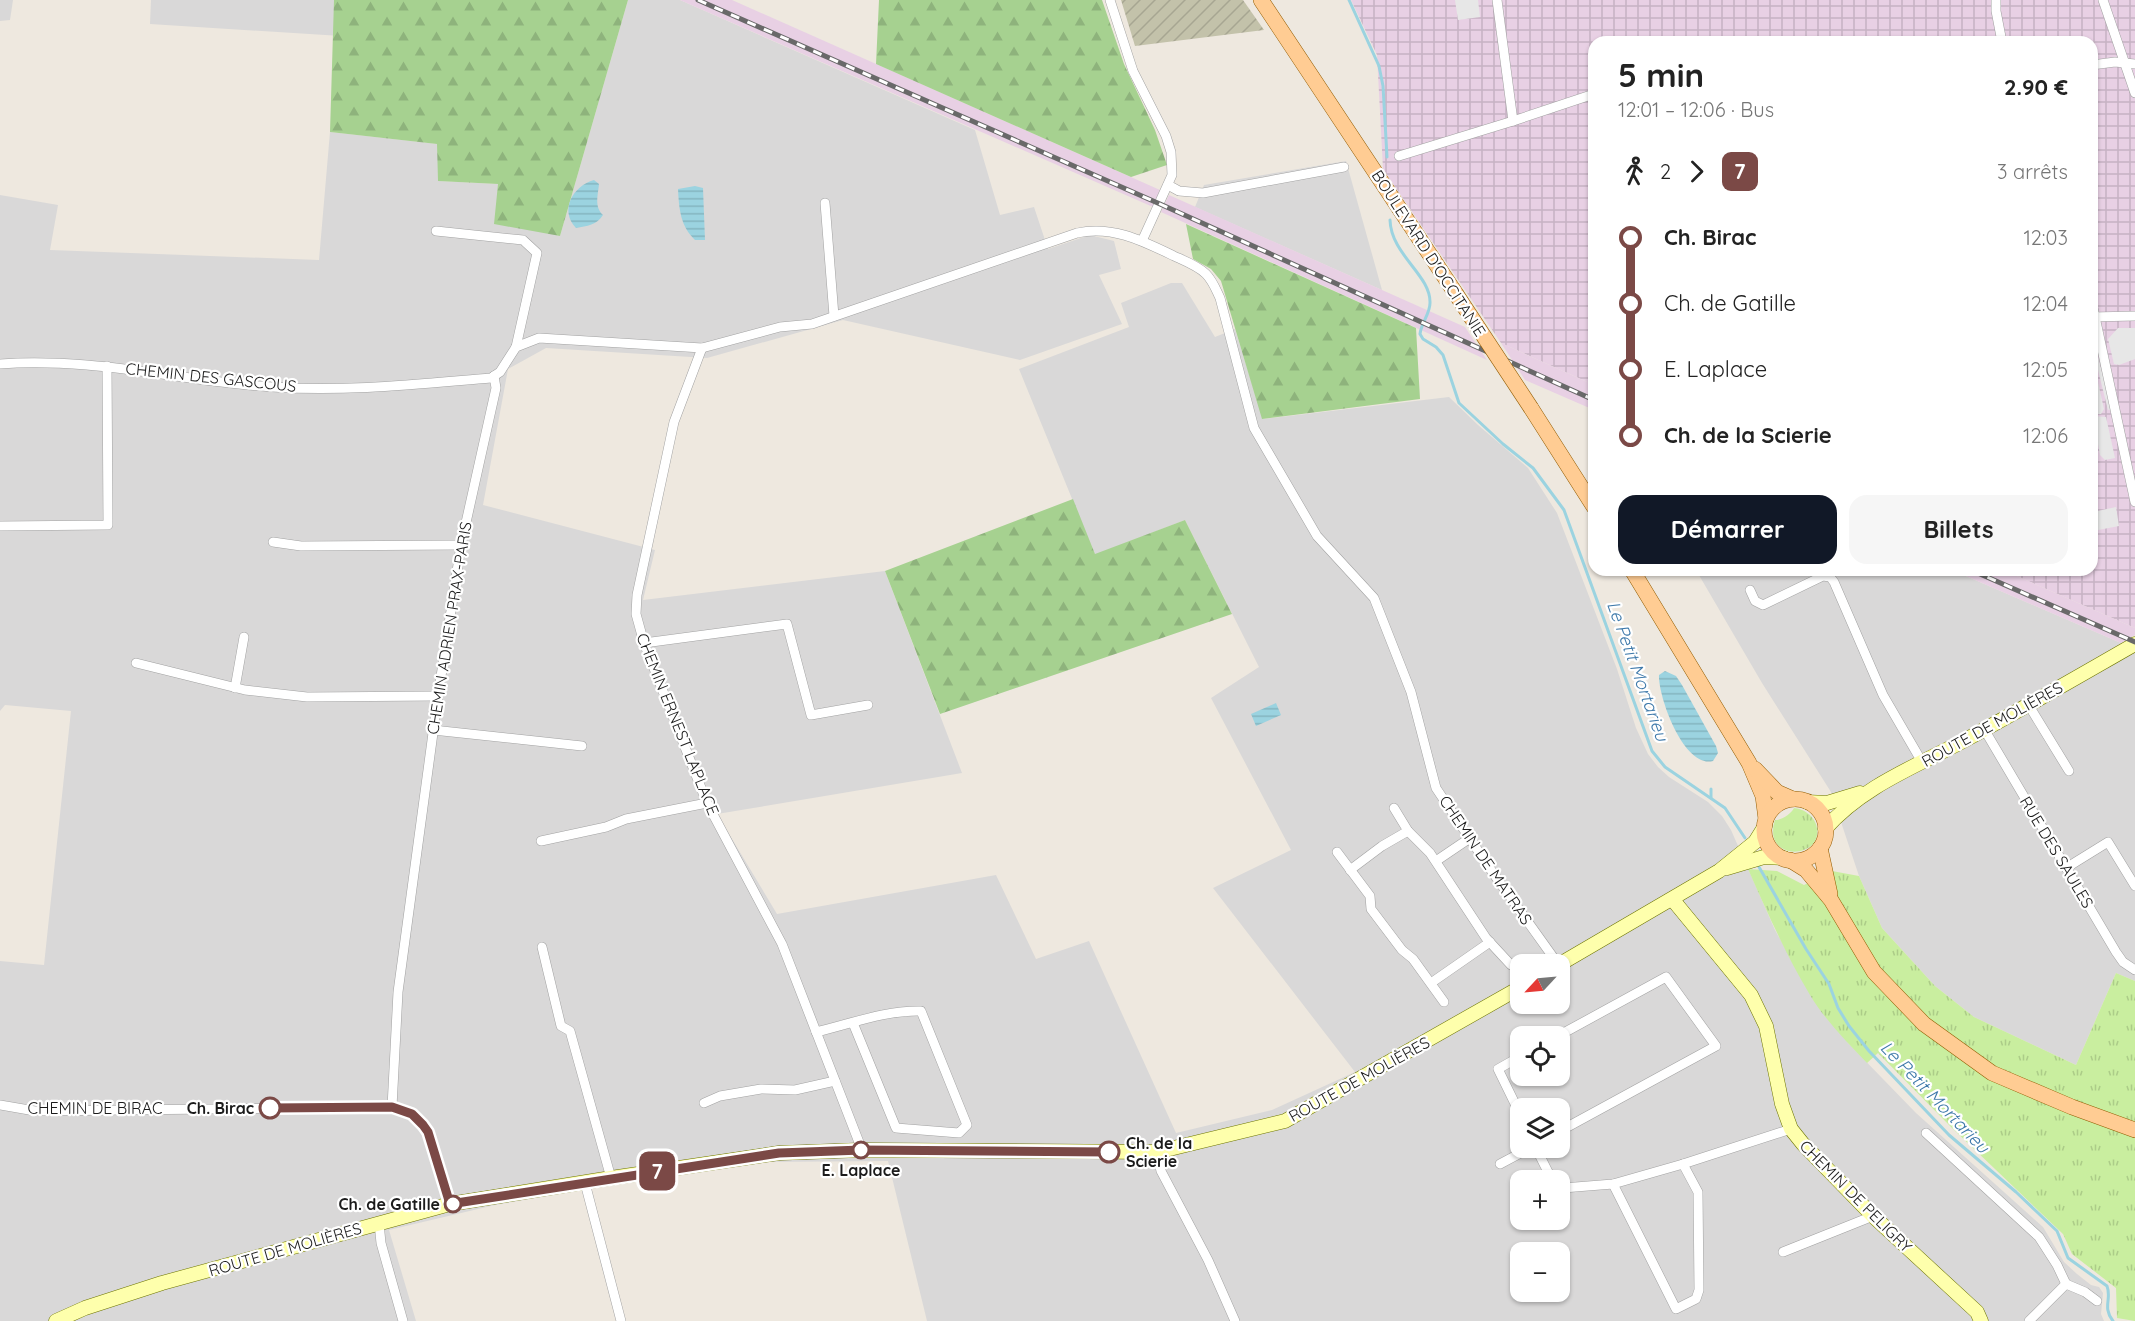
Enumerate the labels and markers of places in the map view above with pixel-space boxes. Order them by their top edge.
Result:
marker: Ch. Birac [259,1097,281,1119]
place label: Ch. Birac [187,1098,254,1118]
place label: Ch. de la Scierie [1126,1133,1192,1171]
marker: E. Laplace [852,1141,870,1159]
marker: Ch. de la Scierie [1098,1141,1120,1163]
place label: E. Laplace [822,1160,900,1180]
place label: Ch. de Gatille [339,1194,440,1214]
marker: Ch. de Gatille [444,1195,462,1213]

